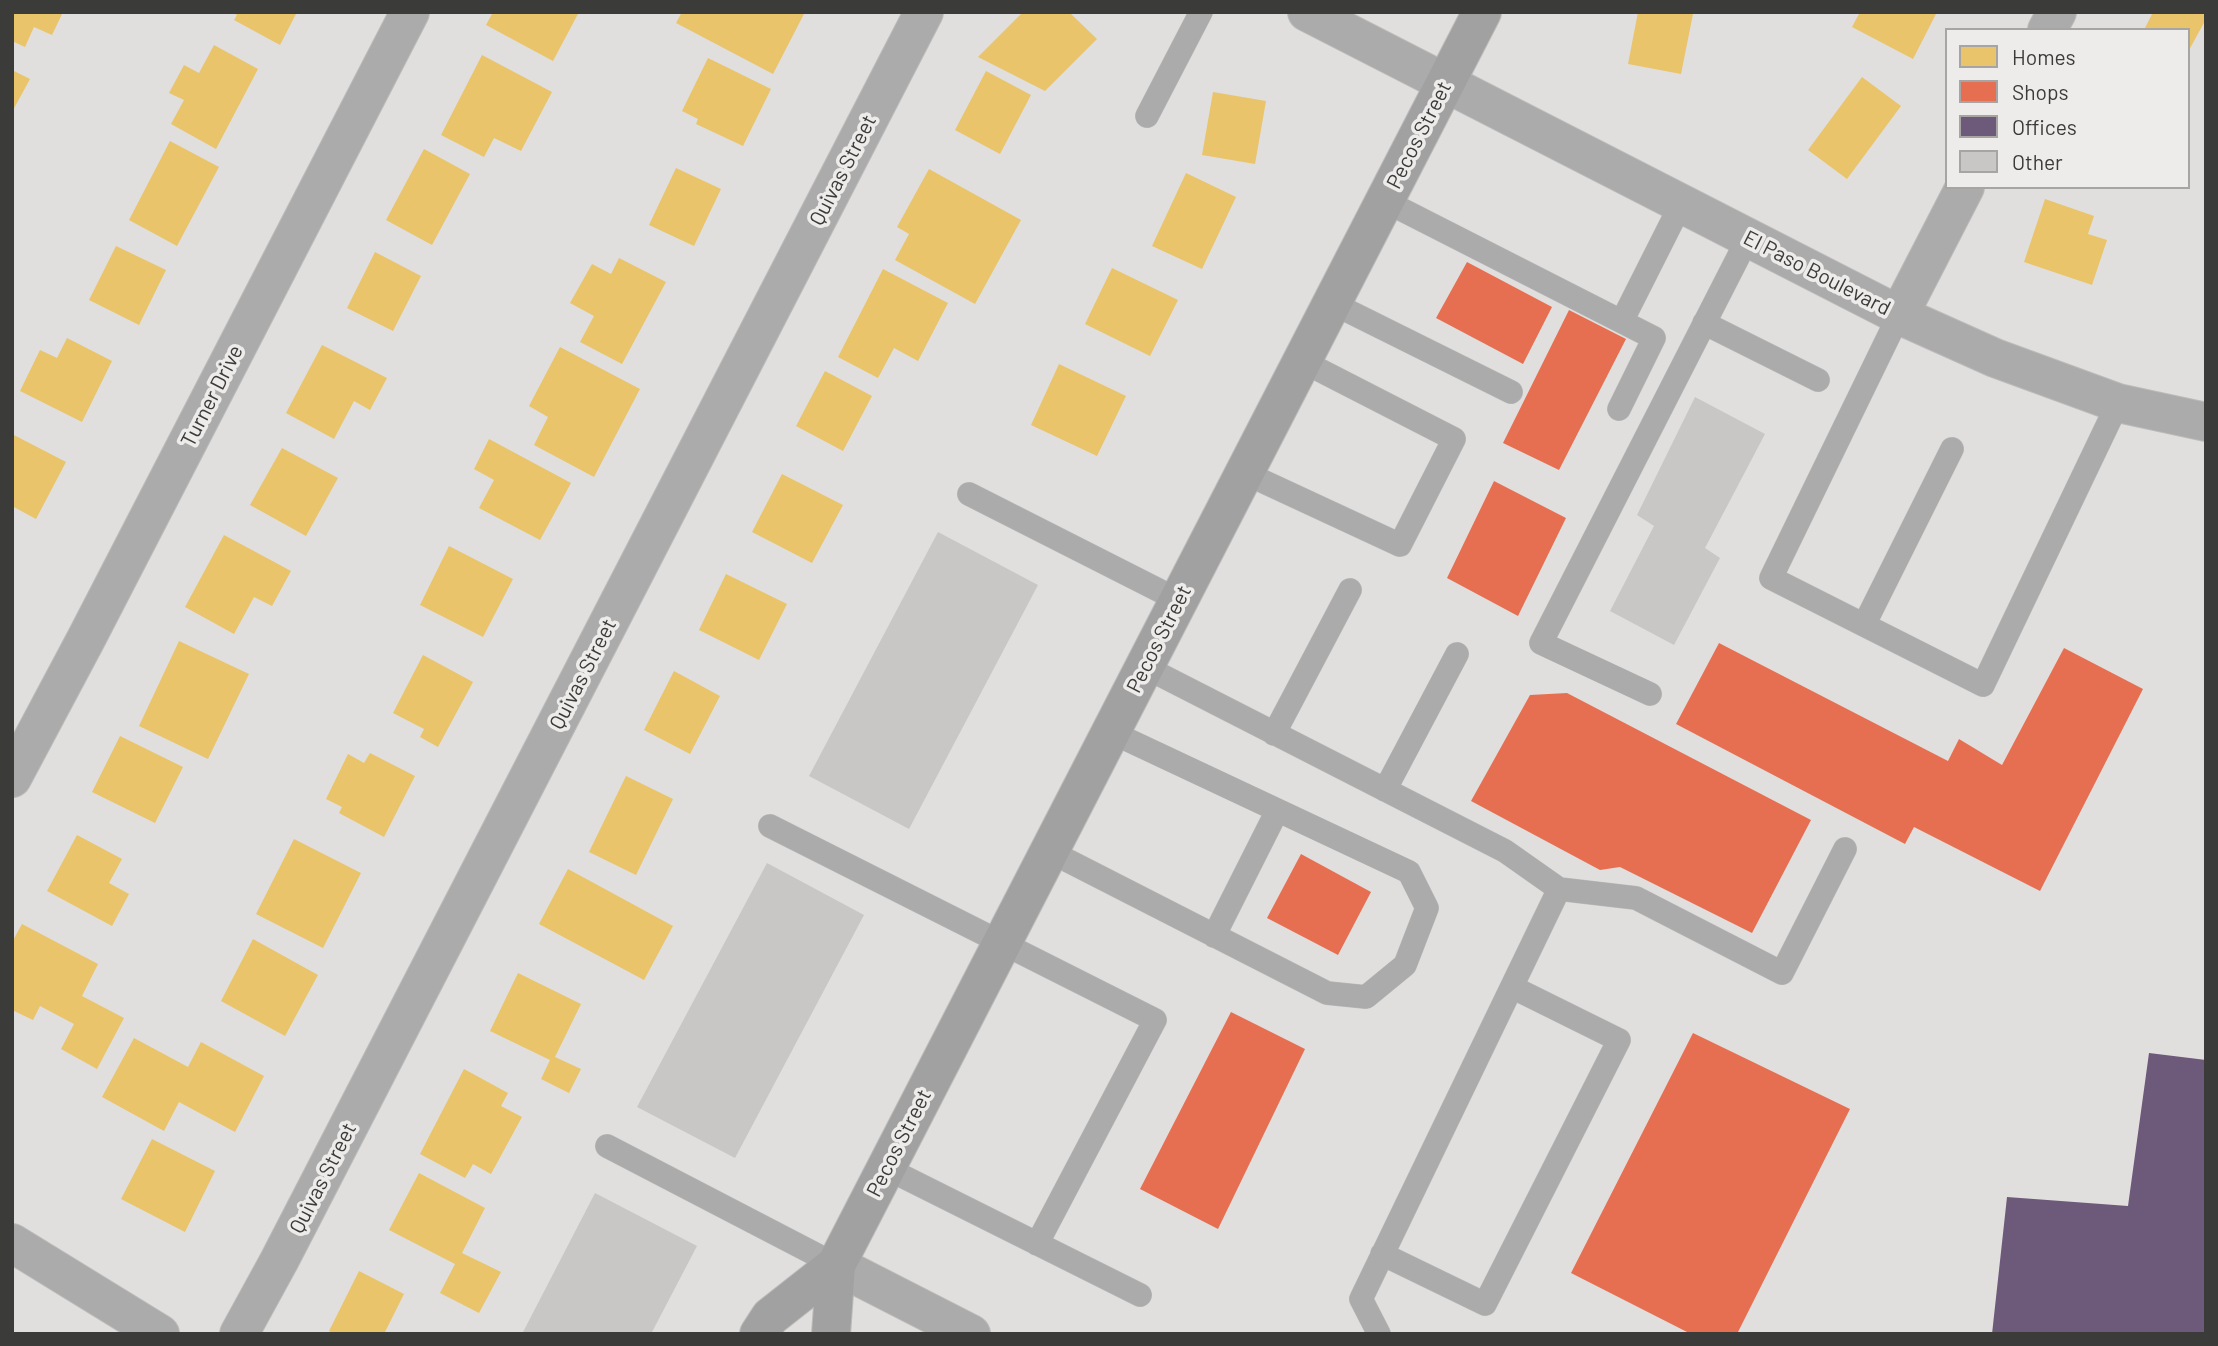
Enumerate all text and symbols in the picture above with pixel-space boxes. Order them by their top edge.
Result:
legend [1945,28,2190,189]
text: Homes [2012,44,2076,69]
street label: Pecos Street [1381,77,1457,193]
text: Shops [2012,79,2069,104]
street label: Quivas Street [804,110,882,230]
text: Offices [2012,114,2077,139]
text: Other [2012,149,2063,174]
street label: El Paso Boulevard [1739,225,1895,321]
street label: Turner Drive [176,341,248,451]
street label: Pecos Street [1121,581,1197,697]
street label: Quivas Street [544,614,622,734]
street label: Pecos Street [861,1085,937,1201]
street label: Quivas Street [284,1118,362,1238]

